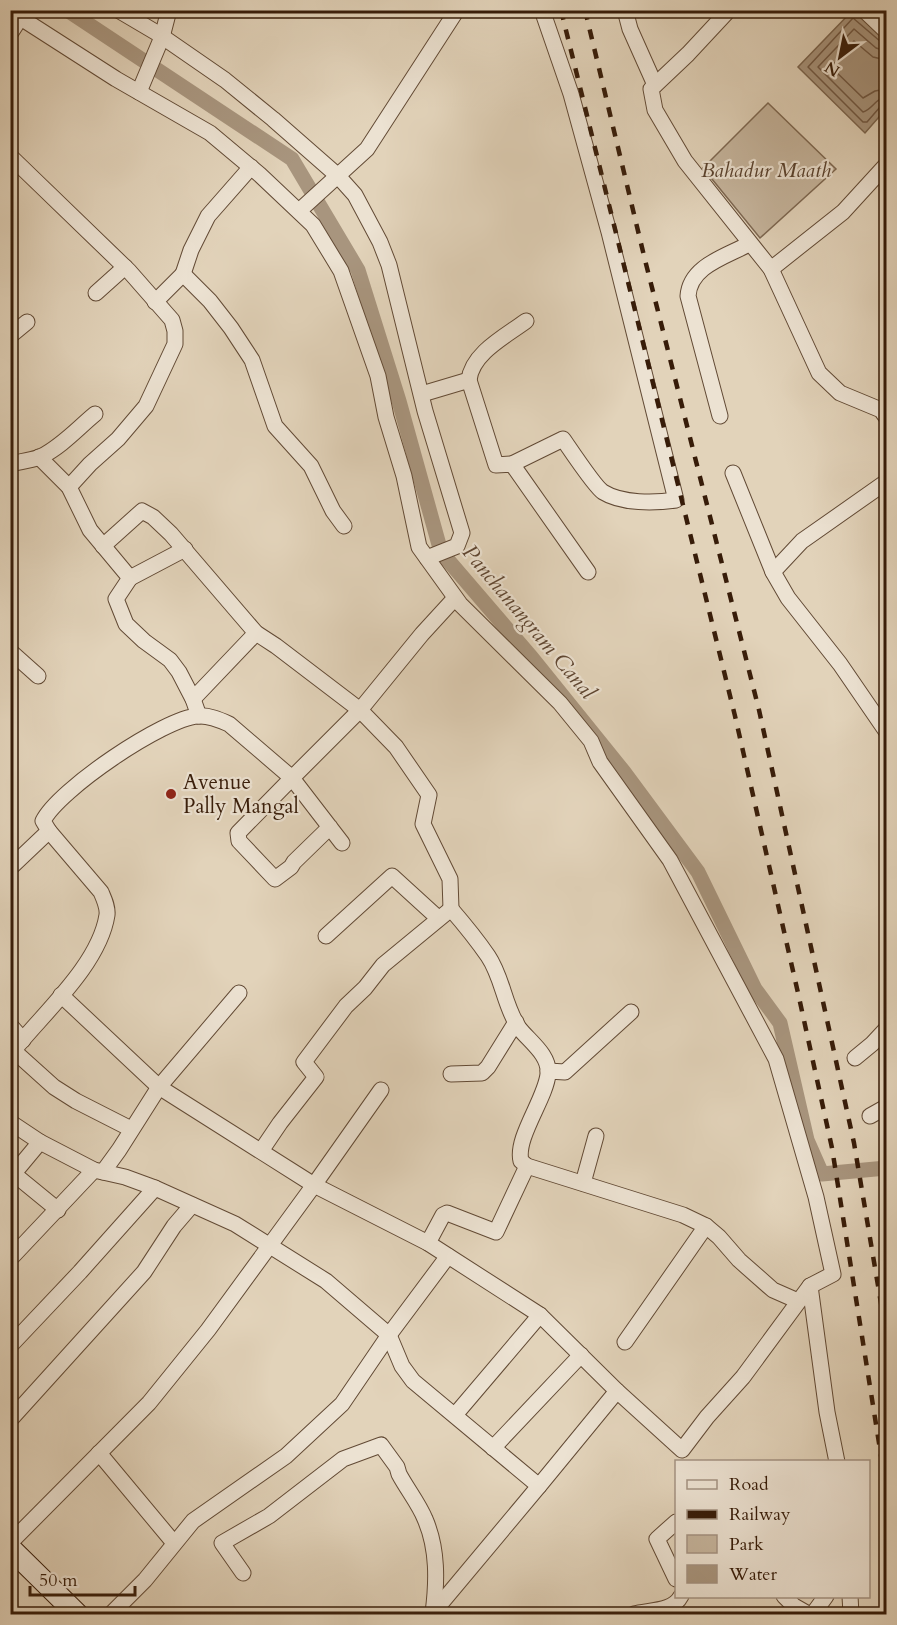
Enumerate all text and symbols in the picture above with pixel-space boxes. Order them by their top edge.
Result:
north arrow [810,27,870,87]
text: N [821,56,844,82]
park label: Bahadur Maath [701,156,831,185]
water label: Panchanangram Canal [455,538,603,707]
place label: Avenue Pally Mangal [183,768,299,821]
marker: Avenue Pally Mangal [164,787,178,801]
legend [675,1460,870,1598]
text: Road [729,1472,769,1497]
text: Railway [729,1502,791,1527]
text: Park [729,1532,764,1557]
scale bar [30,1559,135,1597]
text: Water [728,1562,778,1587]
text: 50 m [39,1568,78,1593]

